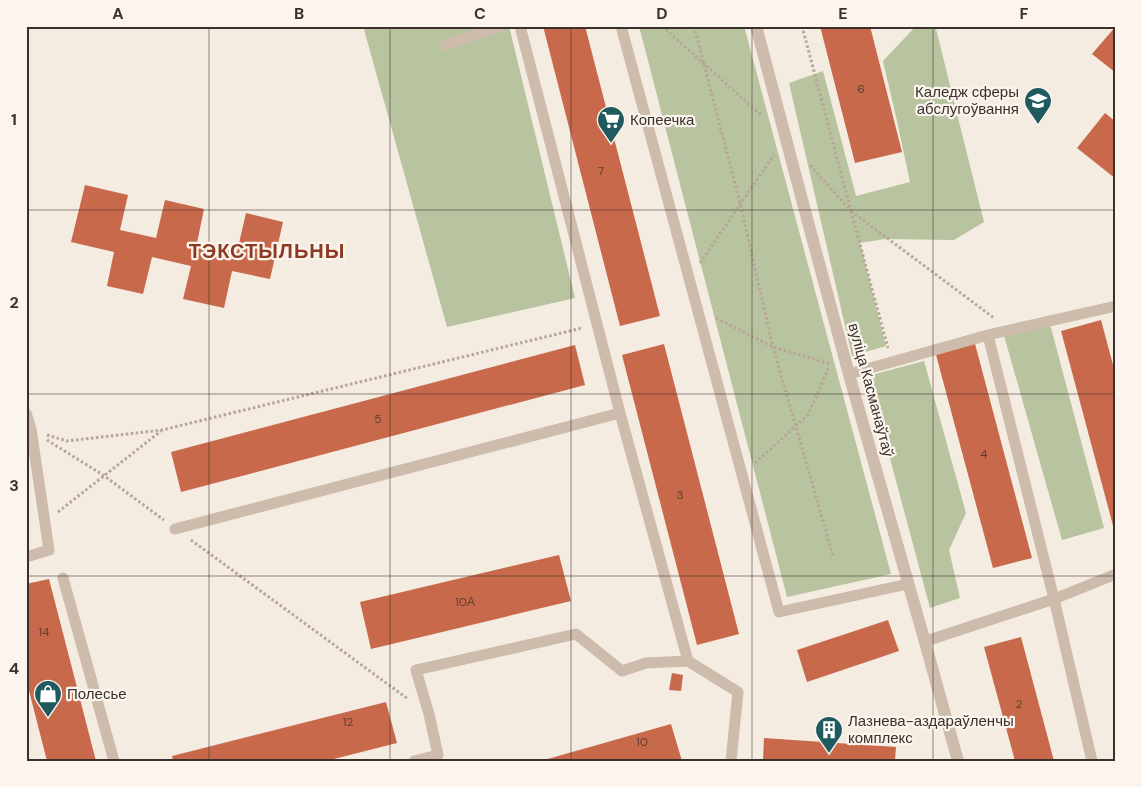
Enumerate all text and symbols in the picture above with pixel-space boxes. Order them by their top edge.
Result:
text: A [112,3,124,24]
text: B [294,3,304,24]
text: C [474,3,486,24]
text: D [656,3,668,24]
text: E [838,3,848,24]
text: F [1020,3,1029,24]
house number: 6 [857,81,865,97]
place label: Каледж сферы абслугоўвання [915,82,1019,119]
school or university icon: Каледж сферы абслугоўвання [1023,86,1053,125]
supermarket icon: Копеечка [596,105,626,144]
text: 1 [11,109,17,130]
place label: Копеечка [630,110,695,130]
house number: 7 [598,163,604,179]
district label: ТЭКСТЫЛЬНЫ [189,238,345,264]
text: 2 [9,292,19,313]
street label: вуліца Касманаўтаў [844,321,899,460]
house number: 5 [374,411,382,427]
house number: 4 [980,446,988,462]
text: 3 [9,475,19,496]
house number: 3 [676,487,684,503]
house number: 10А [455,594,475,610]
house number: 14 [38,624,50,640]
text: 4 [9,658,19,679]
shop icon: Полесье [33,679,63,718]
place label: Полесье [67,684,127,704]
house number: 2 [1016,696,1023,712]
place label: Лазнева-аздараўленчы комплекс [848,711,1014,748]
house number: 12 [343,714,353,730]
building icon: Лазнева-аздараўленчы комплекс [814,715,844,754]
house number: 10 [636,734,648,750]

